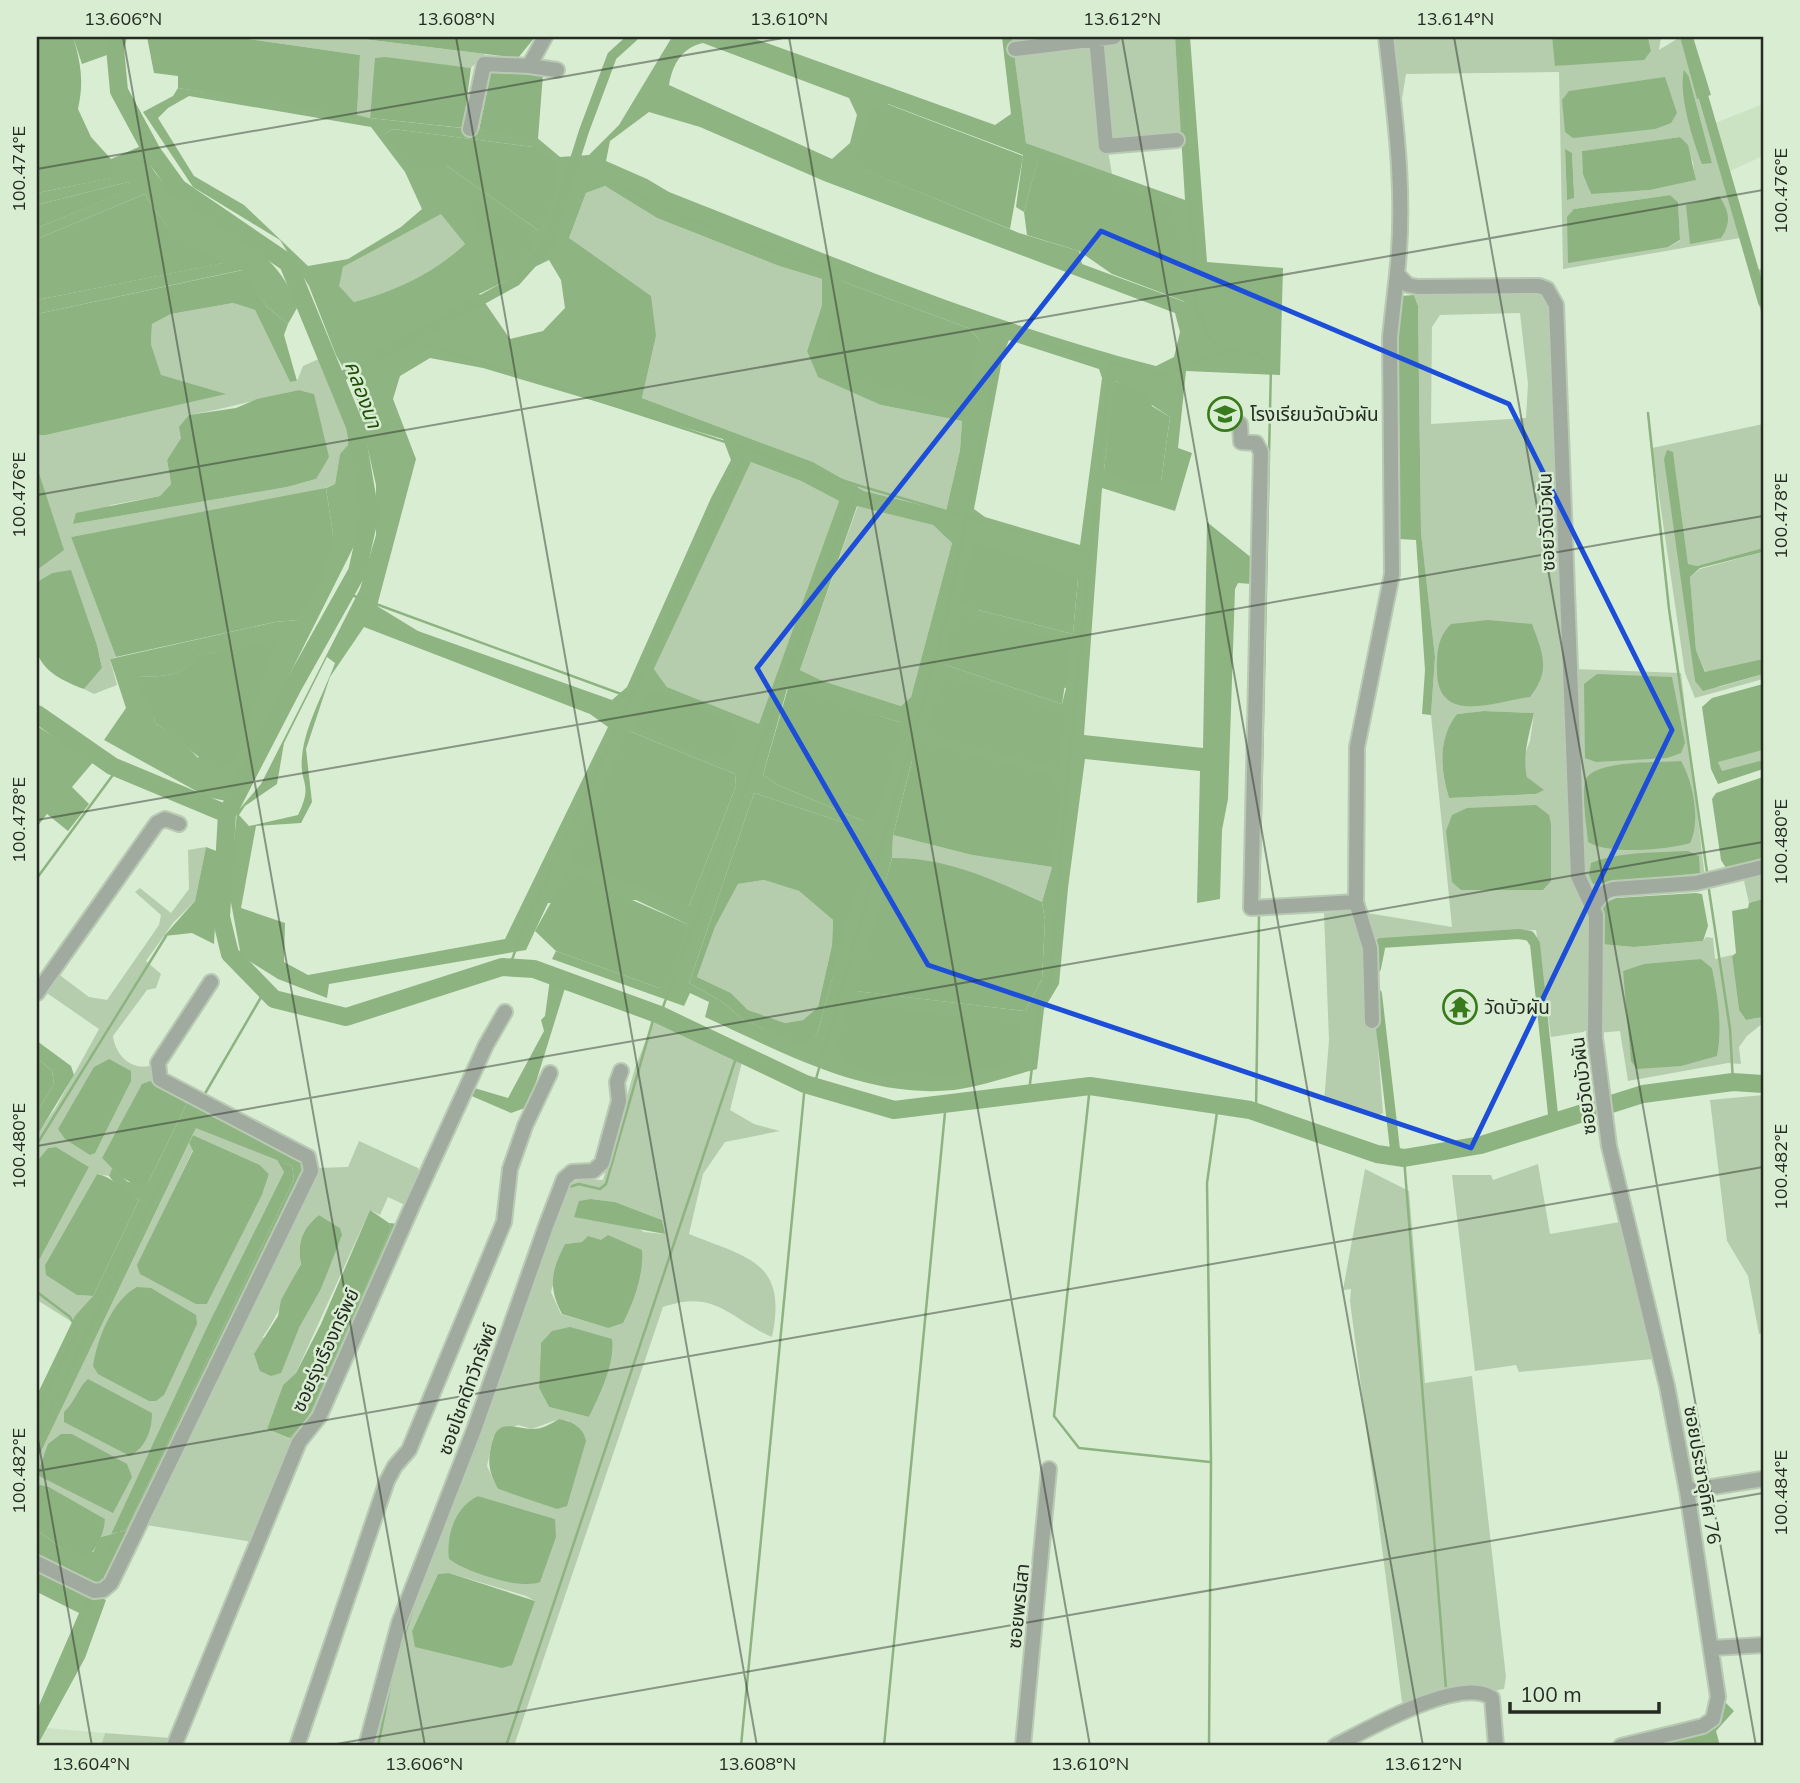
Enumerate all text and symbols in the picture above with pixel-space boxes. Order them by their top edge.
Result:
text: 13.606°N [84,7,162,30]
text: 13.608°N [417,7,495,30]
text: 13.610°N [750,7,828,30]
text: 13.612°N [1083,7,1161,30]
text: 13.614°N [1416,7,1494,30]
text: 100.474°E [7,126,30,212]
text: 100.476°E [1769,148,1792,234]
water label: คลองนา [340,357,389,433]
school or university icon: โรงเรียนวัดบัวผัน [1206,395,1244,433]
place label: โรงเรียนวัดบัวผัน [1250,402,1379,426]
text: 100.476°E [7,452,30,538]
street label: ซอยวัดบัวผัน [1532,472,1560,572]
text: 100.478°E [1769,473,1792,559]
text: 100.478°E [7,777,30,863]
text: 100.480°E [1769,799,1792,885]
temple icon: วัดบัวผัน [1441,988,1479,1026]
place label: วัดบัวผัน [1484,995,1550,1019]
street label: ซอยวัดบัวผัน [1565,1036,1601,1136]
text: 100.480°E [7,1103,30,1189]
text: 100.482°E [1769,1124,1792,1210]
street label: ซอยรุ่งเรืองทรัพย์ [286,1284,364,1416]
street label: ซอยโชคดีทวีทรัพย์ [432,1320,502,1458]
street label: ซอยประชาอุทิศ 76 [1679,1404,1727,1546]
text: 100.482°E [7,1428,30,1514]
text: 100.484°E [1769,1450,1792,1536]
street label: ซอยพรนิสา [1002,1562,1034,1650]
scale bar [1510,1671,1658,1715]
text: 100 m [1520,1681,1582,1707]
text: 13.604°N [52,1752,130,1775]
text: 13.606°N [385,1752,463,1775]
text: 13.608°N [718,1752,796,1775]
text: 13.610°N [1051,1752,1129,1775]
text: 13.612°N [1384,1752,1462,1775]

